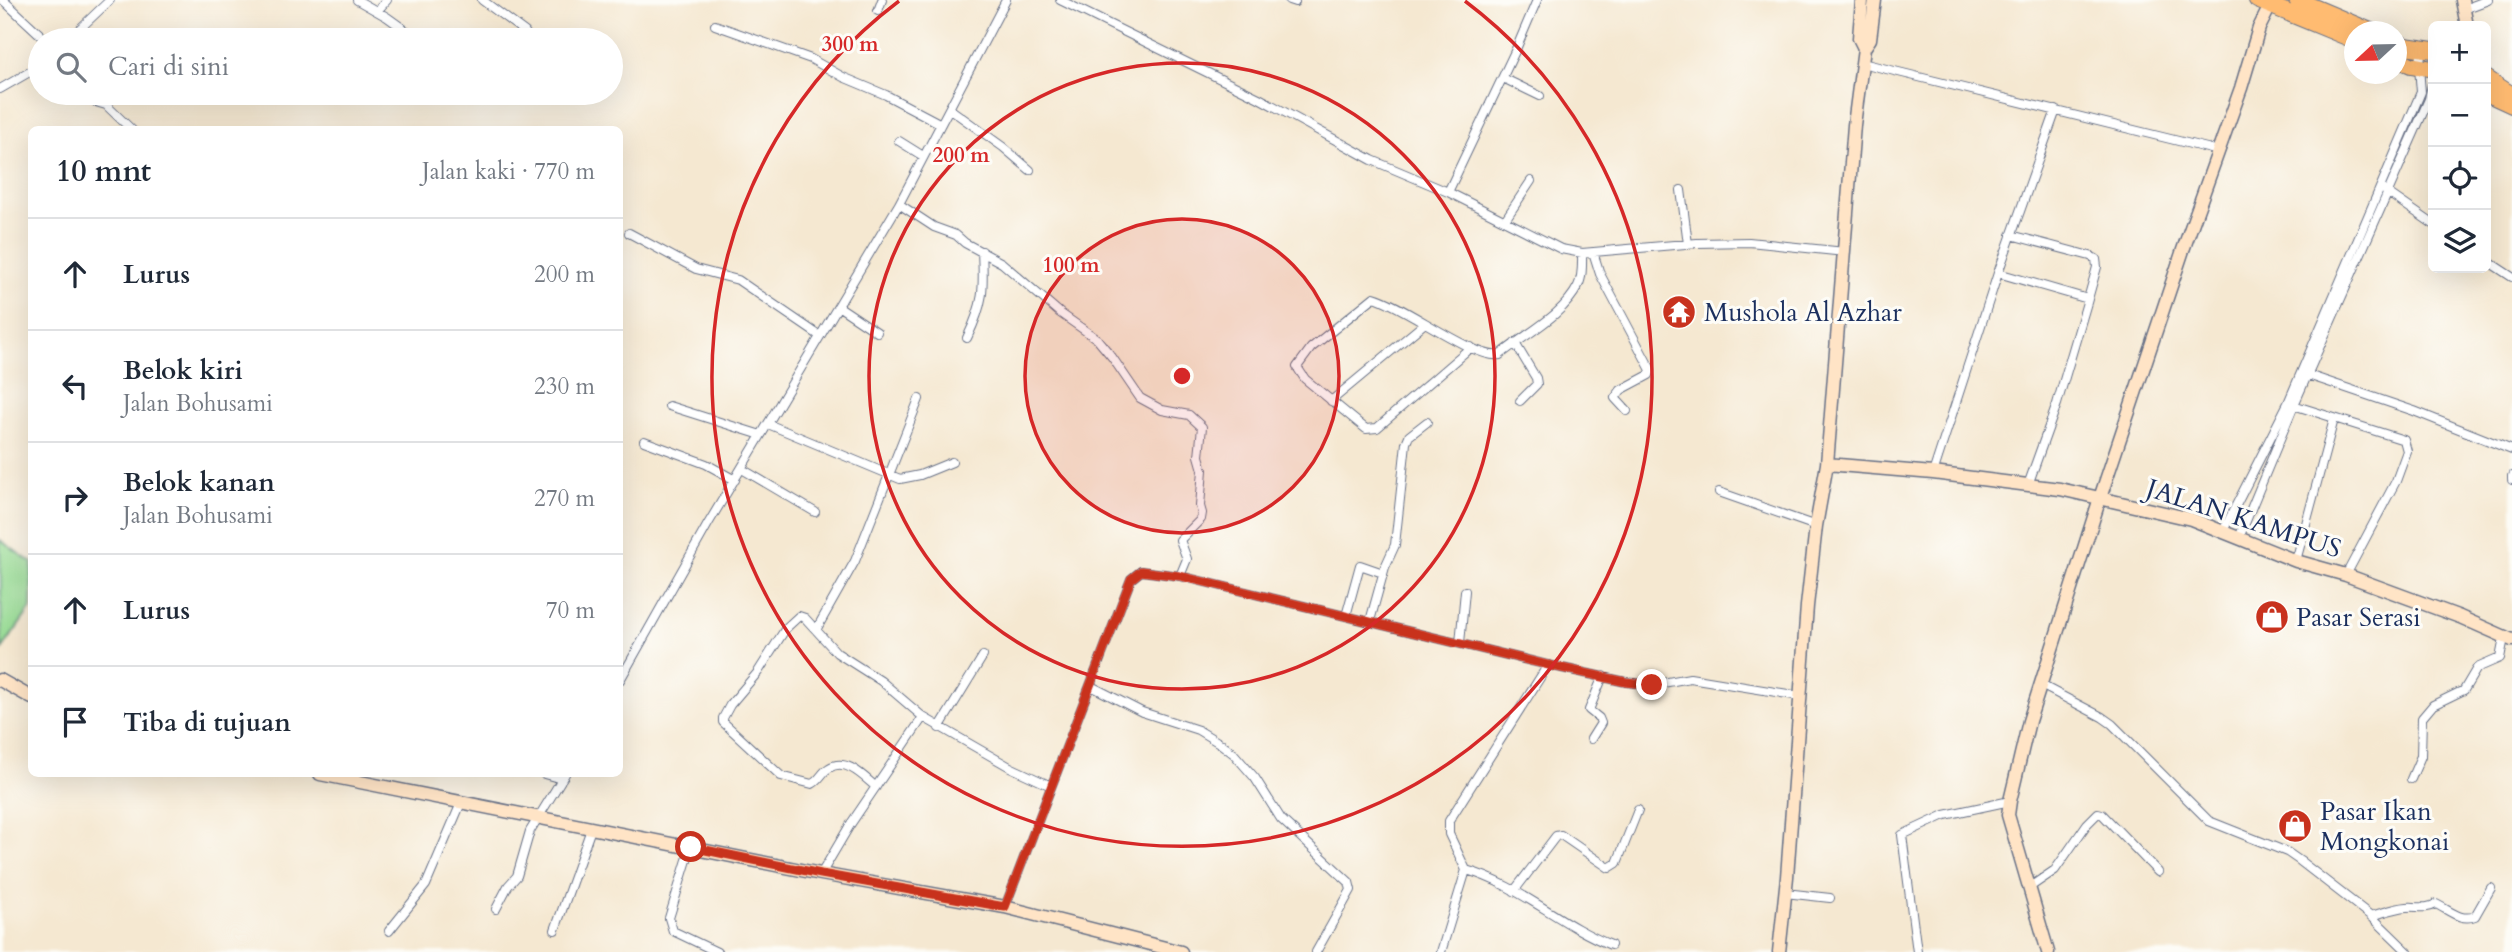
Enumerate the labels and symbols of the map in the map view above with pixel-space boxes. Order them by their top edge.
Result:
north arrow [2344,21,2407,84]
text: 300 m [821,30,879,59]
text: 200 m [932,141,990,170]
text: 100 m [1042,251,1100,280]
temple icon: Mushola Al Azhar [1660,293,1698,331]
place label: Mushola Al Azhar [1704,295,1902,330]
centre of rings [1170,364,1194,388]
street label: JALAN KAMPUS [2138,469,2346,566]
shop icon: Pasar Serasi [2253,598,2291,636]
place label: Pasar Serasi [2296,600,2421,635]
route end [1636,669,1667,700]
place label: Pasar Ikan Mongkonai [2320,794,2449,859]
shop icon: Pasar Ikan Mongkonai [2276,807,2314,845]
route start [675,831,706,862]

